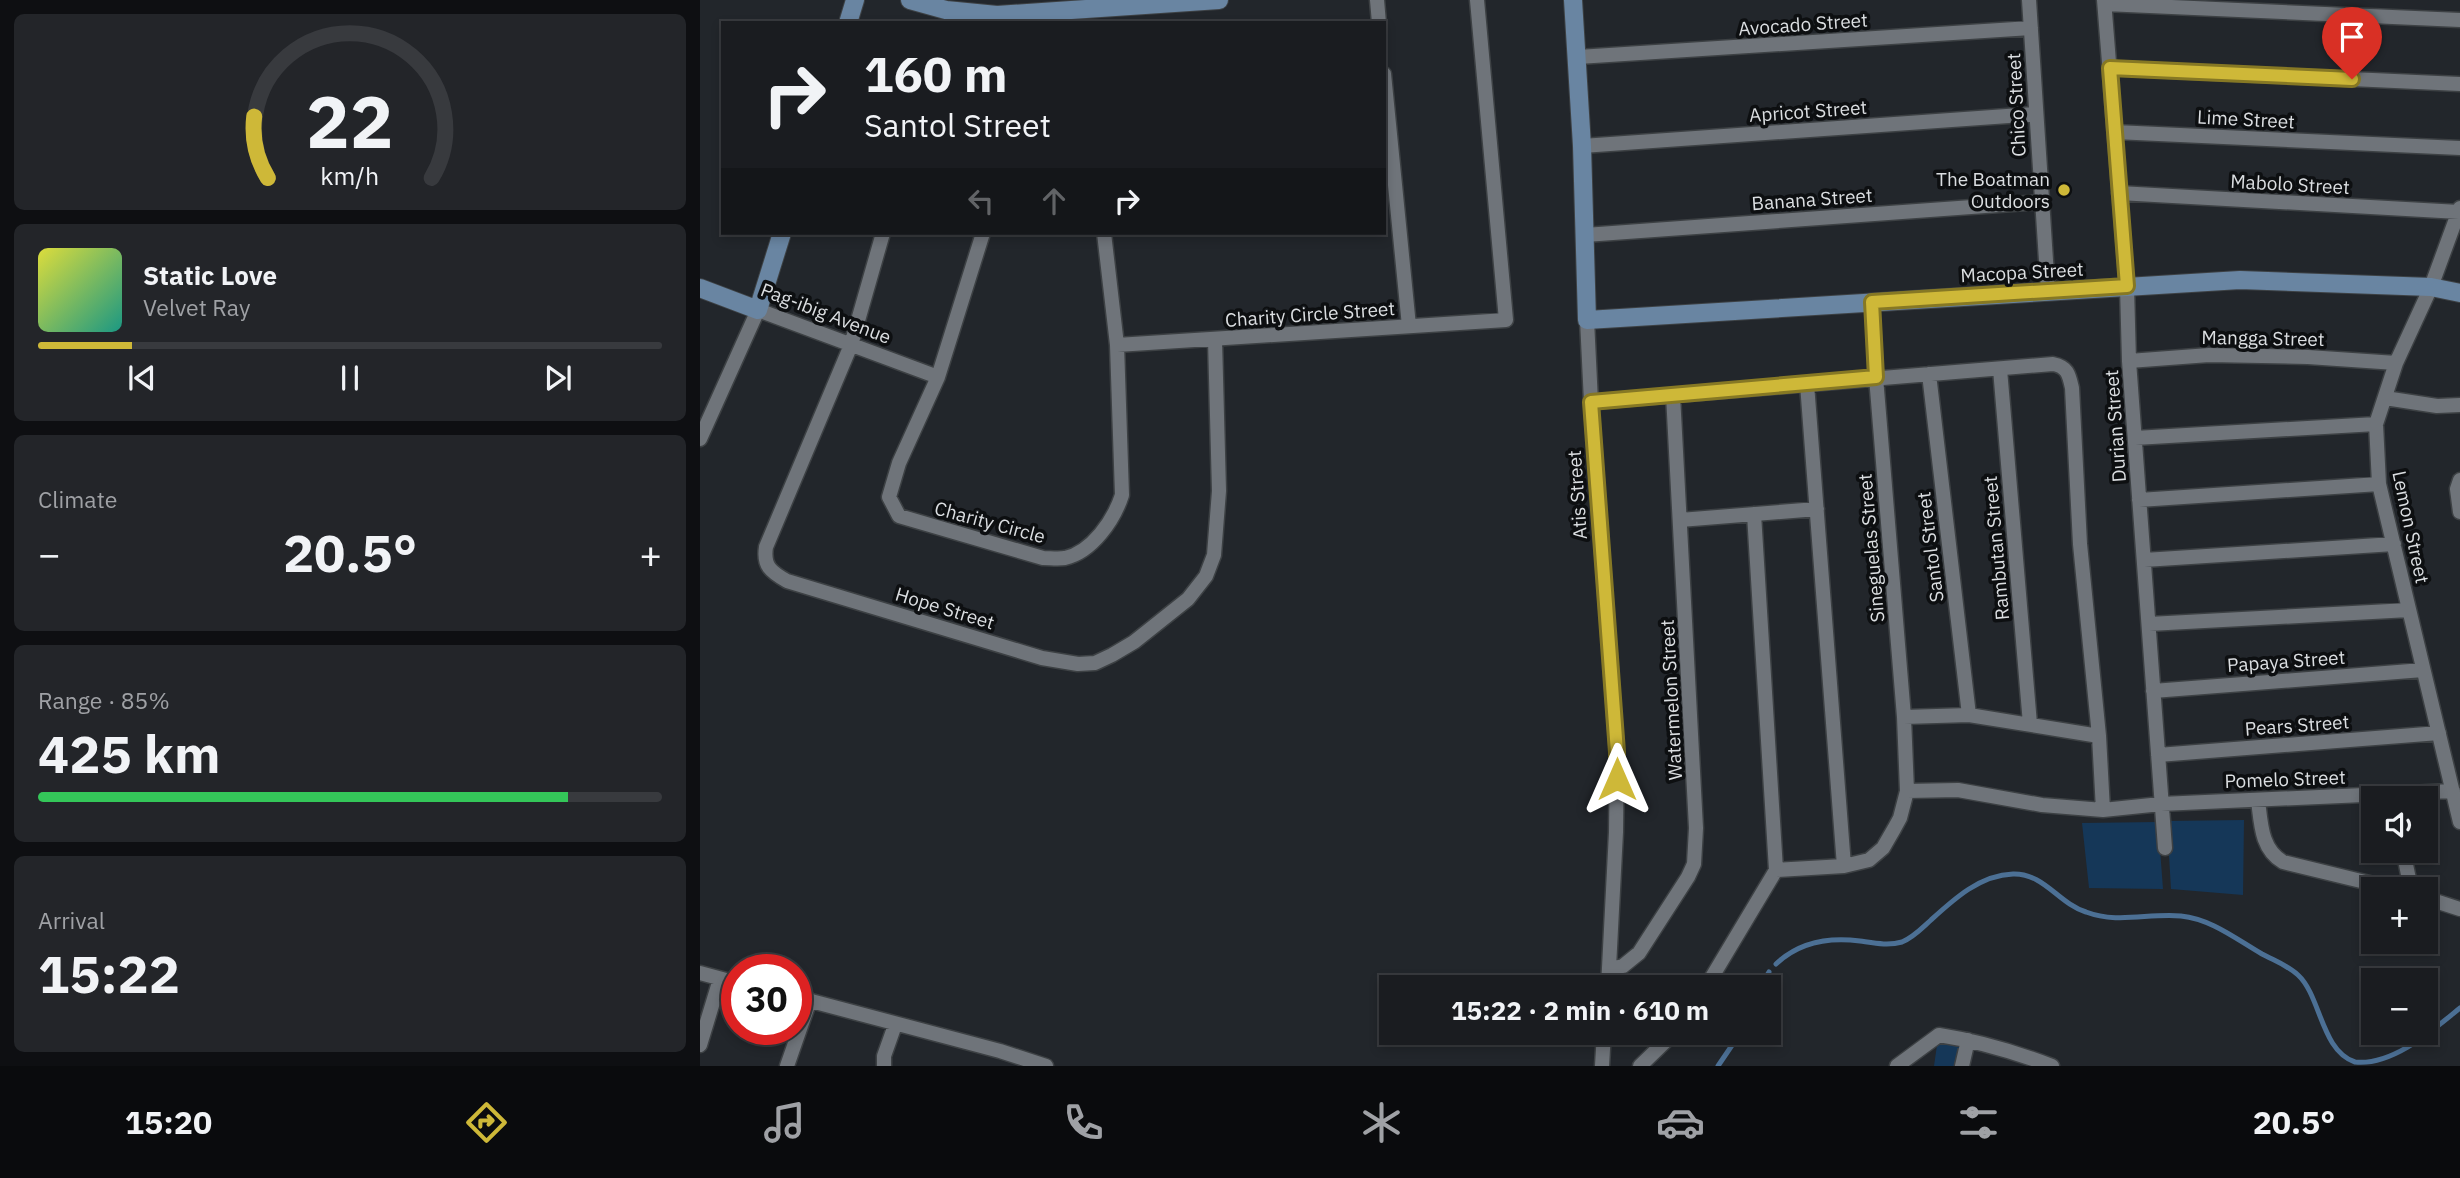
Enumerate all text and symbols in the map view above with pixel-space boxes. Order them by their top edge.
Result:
pin [2322,7,2382,79]
street label: Avocado Street [1738,8,1868,40]
icon: arrive [2333,18,2371,56]
text: 160 m [864,42,1008,105]
icon: right [749,49,840,140]
street label: Chico Street [2001,52,2031,158]
text: 22 [306,74,394,169]
street label: Apricot Street [1748,95,1868,127]
text: Santol Street [864,104,1051,146]
street label: Lime Street [2196,104,2296,134]
text: km/h [321,159,379,192]
place label: The Boatman Outdoors [1936,167,2050,213]
street label: Mabolo Street [2230,169,2350,199]
icon: left [962,182,1000,220]
icon: ahead [1035,182,1073,220]
icon: right [1108,182,1146,220]
marker: The Boatman Outdoors [2056,182,2072,198]
street label: Banana Street [1751,183,1873,215]
street label: Macopa Street [1960,257,2084,287]
text: Static Love [143,258,277,292]
street label: Pag-ibig Avenue [757,277,895,349]
text: Velvet Ray [143,292,250,322]
street label: Charity Circle Street [1224,296,1396,332]
street label: Mangga Street [2201,325,2325,351]
icon: previous [123,359,161,397]
icon: pause [331,359,369,397]
icon: next [539,359,577,397]
street label: Durian Street [2099,369,2131,483]
street label: Atis Street [1562,450,1592,540]
street label: Lemon Street [2387,469,2435,585]
street label: Sineguelas Street [1853,473,1889,623]
street label: Rambutan Street [1978,475,2014,621]
text: Climate [38,484,117,514]
street label: Santol Street [1911,490,1949,604]
street label: Charity Circle [932,496,1048,548]
text: 20.5° [283,519,417,586]
text: − [38,529,61,578]
text: + [639,529,662,578]
street label: Hope Street [893,582,997,634]
street label: Watermelon Street [1655,619,1687,781]
street label: Papaya Street [2226,645,2346,677]
text: Range · 85% [38,685,170,715]
street label: Pears Street [2244,709,2350,741]
text: 425 km [38,720,220,787]
position arrow [1580,742,1654,816]
street label: Pomelo Street [2224,765,2346,793]
map controls [2361,786,2438,1045]
button: sound [2361,786,2438,863]
button: + [2361,877,2438,954]
text: Arrival [38,905,105,935]
text: 15:22 [38,940,180,1007]
speed limit sign: 30 [721,954,812,1045]
button: − [2361,968,2438,1045]
text: 15:22 · 2 min · 610 m [1451,993,1709,1027]
icon: directions [462,1098,511,1147]
icon: music [760,1098,809,1147]
icon: phone [1059,1098,1108,1147]
icon: climate [1357,1098,1406,1147]
icon: car [1656,1098,1705,1147]
icon: filters [1954,1098,2003,1147]
text: 15:20 [125,1101,212,1143]
text: 20.5° [2253,1101,2335,1143]

